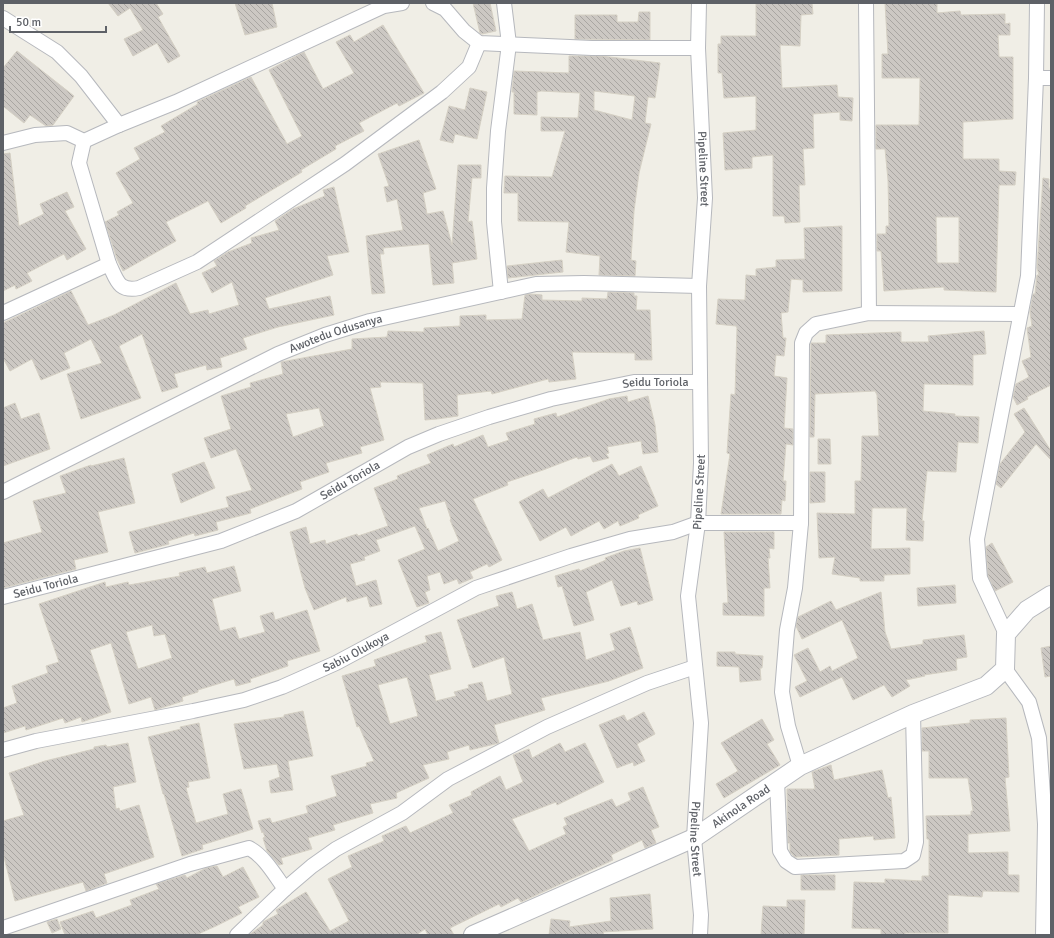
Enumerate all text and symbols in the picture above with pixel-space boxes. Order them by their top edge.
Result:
scale bar [10,8,106,34]
text: 50 m [16,15,41,30]
street label: Pipeline Street [694,131,712,207]
street label: Awotedu Odusanya [287,311,384,357]
street label: Seidu Toriola [621,375,689,392]
street label: Pipeline Street [690,454,709,530]
street label: Seidu Toriola [318,458,383,504]
street label: Seidu Toriola [12,571,80,602]
street label: Sabiu Olukoya [320,629,392,676]
street label: Akinola Road [709,781,773,832]
street label: Pipeline Street [686,801,704,877]

